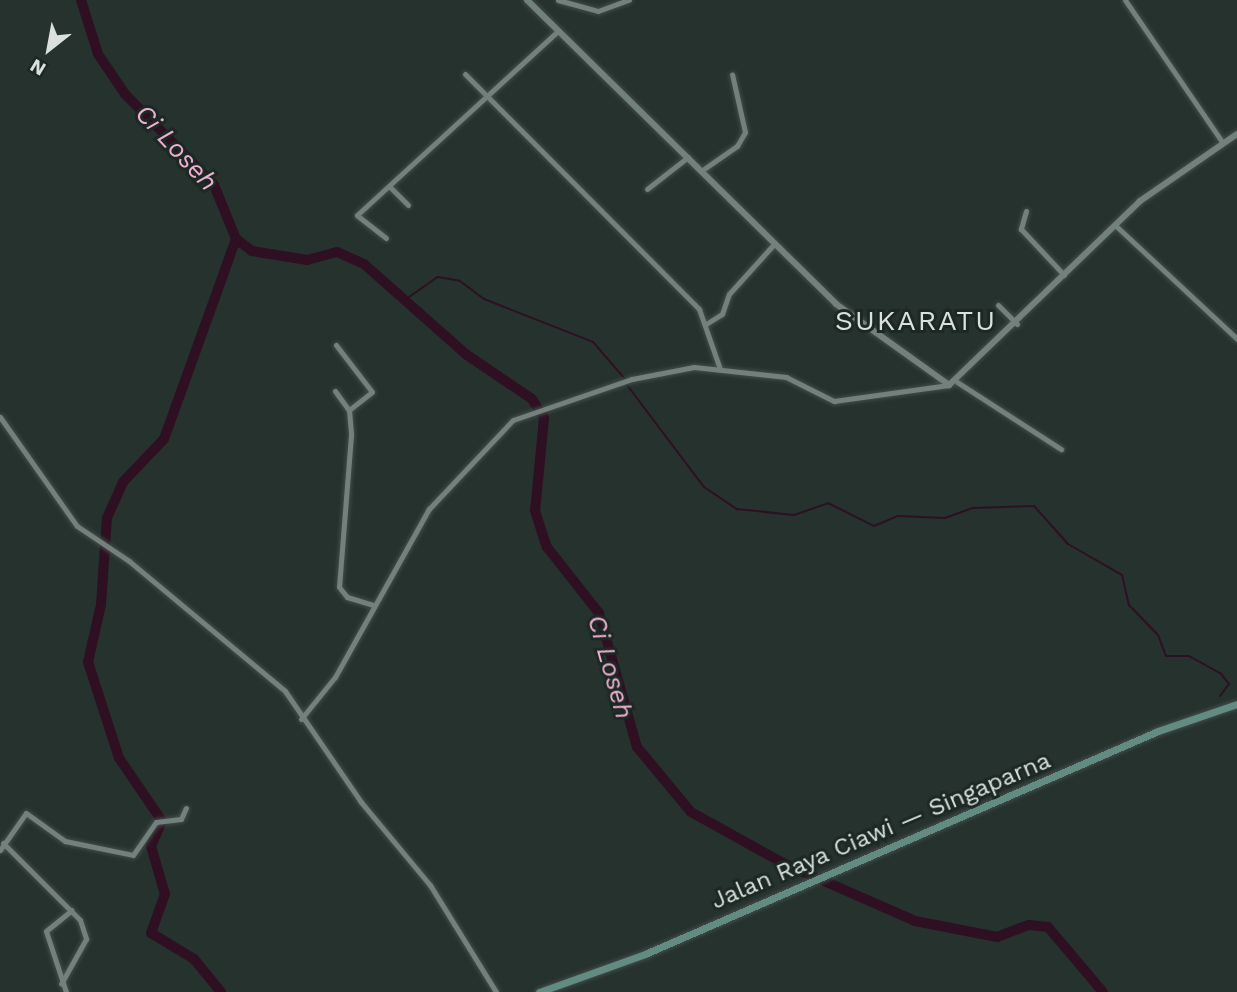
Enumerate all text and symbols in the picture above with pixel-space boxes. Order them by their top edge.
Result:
north arrow [14,14,84,84]
text: N [26,54,50,81]
water label: Ci Loseh [128,98,224,198]
district label: SUKARATU [836,304,996,338]
water label: Ci Loseh [580,611,640,723]
street label: Jalan Raya Ciawi — Singaparna [707,746,1055,916]

